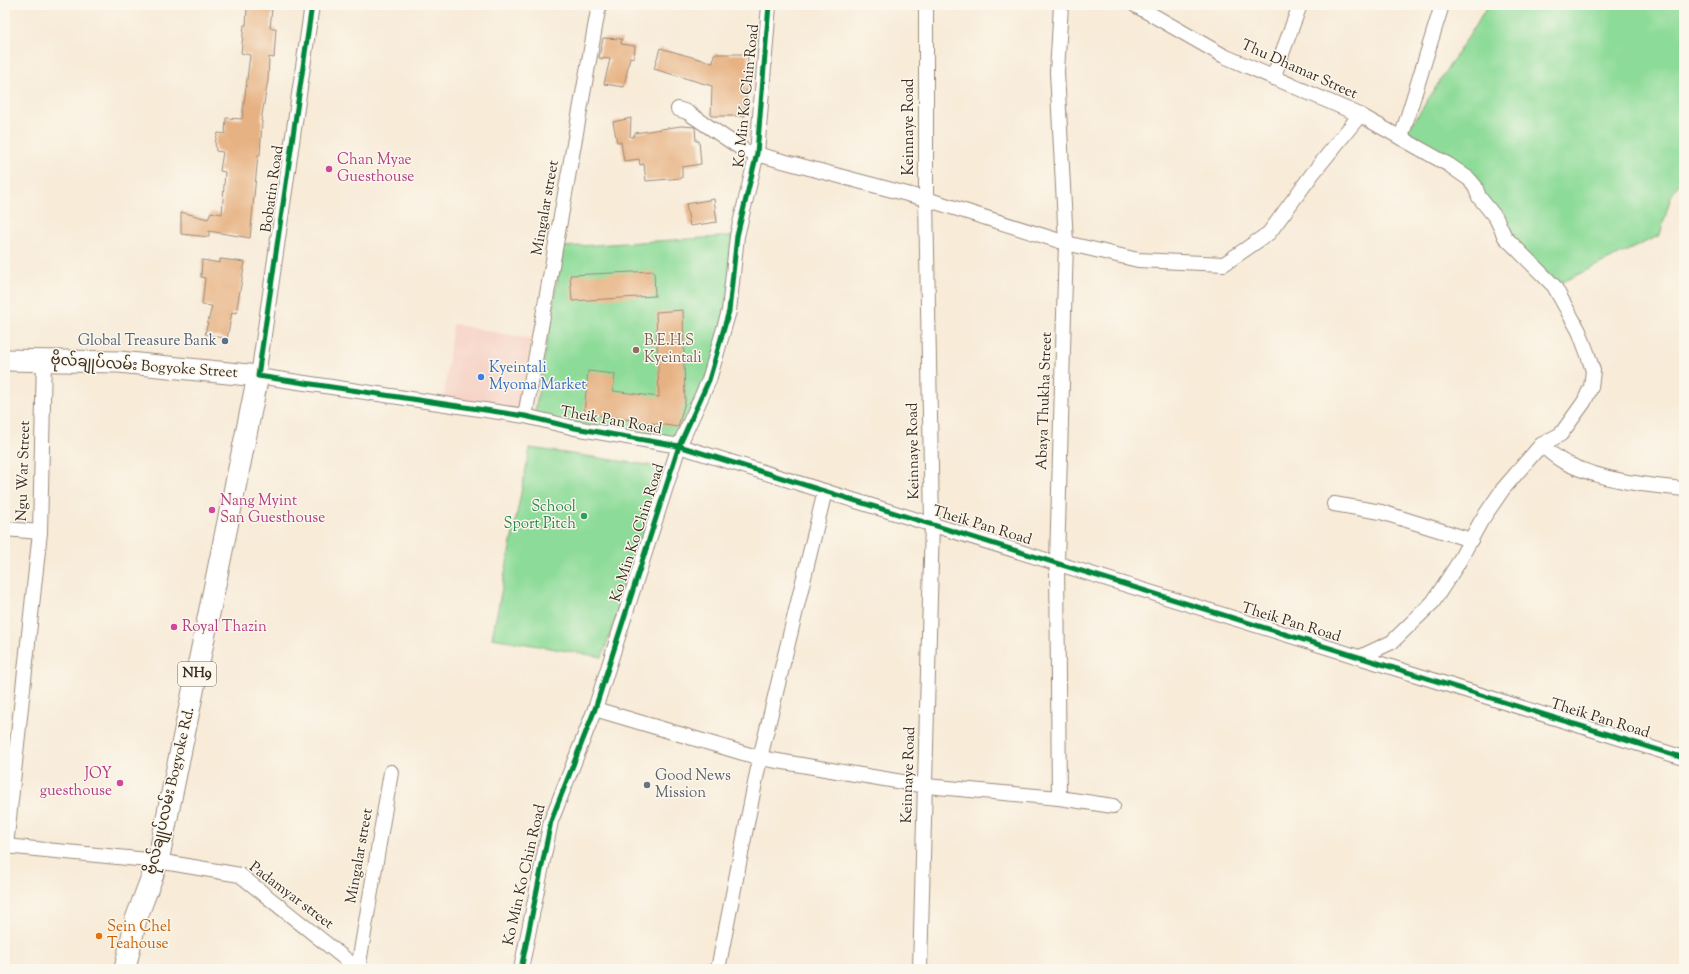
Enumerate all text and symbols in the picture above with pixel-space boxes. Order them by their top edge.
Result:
street label: Ko Min Ko Chin Road [729,23,765,169]
street label: Thu Dhamar Street [1237,35,1361,105]
street label: Keinnaye Road [899,78,920,175]
street label: Bobatin Road [257,144,290,234]
place label: Chan Myae Guesthouse [337,150,414,188]
street label: Mingalar street [527,159,565,257]
marker: Chan Myae Guesthouse [324,164,334,174]
place label: Global Treasure Bank [78,331,217,352]
place label: B.E.H.S Kyeintali [644,331,702,369]
street label: Abaya Thukha Street [1032,332,1058,470]
marker: Global Treasure Bank [220,336,230,346]
marker: B.E.H.S Kyeintali [631,345,641,355]
street label: ဗိုလ်ချုပ်လမ်း Bogyoke Street [50,349,238,384]
place label: Kyeintali Myoma Market [489,358,586,396]
marker: Kyeintali Myoma Market [476,372,486,382]
street label: Theik Pan Road [559,402,664,440]
street label: Keinnaye Road [903,402,925,500]
street label: Ngu War Street [12,420,36,522]
street label: Ko Min Ko Chin Road [606,461,670,605]
place label: Nang Myint San Guesthouse [220,491,325,529]
place label: School Sport Pitch [504,497,576,535]
street label: Theik Pan Road [930,501,1035,551]
marker: Nang Myint San Guesthouse [207,505,217,515]
marker: School Sport Pitch [579,511,589,521]
street label: Theik Pan Road [1239,598,1344,648]
place label: Royal Thazin [182,617,267,638]
marker: Royal Thazin [169,622,179,632]
road number: NH9 [178,662,216,686]
street label: Theik Pan Road [1548,694,1653,744]
street label: ဗိုလ်ချုပ်လမ်း Bogyoke Rd. [141,705,201,877]
street label: Keinnaye Road [897,726,921,824]
place label: JOY guesthouse [40,764,112,802]
place label: Good News Mission [655,766,731,804]
marker: JOY guesthouse [115,778,125,788]
marker: Good News Mission [642,780,652,790]
street label: Ko Min Ko Chin Road [499,802,552,948]
street label: Mingalar street [341,807,379,905]
street label: Padamyar street [244,857,338,935]
place label: Sein Chel Teahouse [107,917,171,955]
marker: Sein Chel Teahouse [94,931,104,941]

